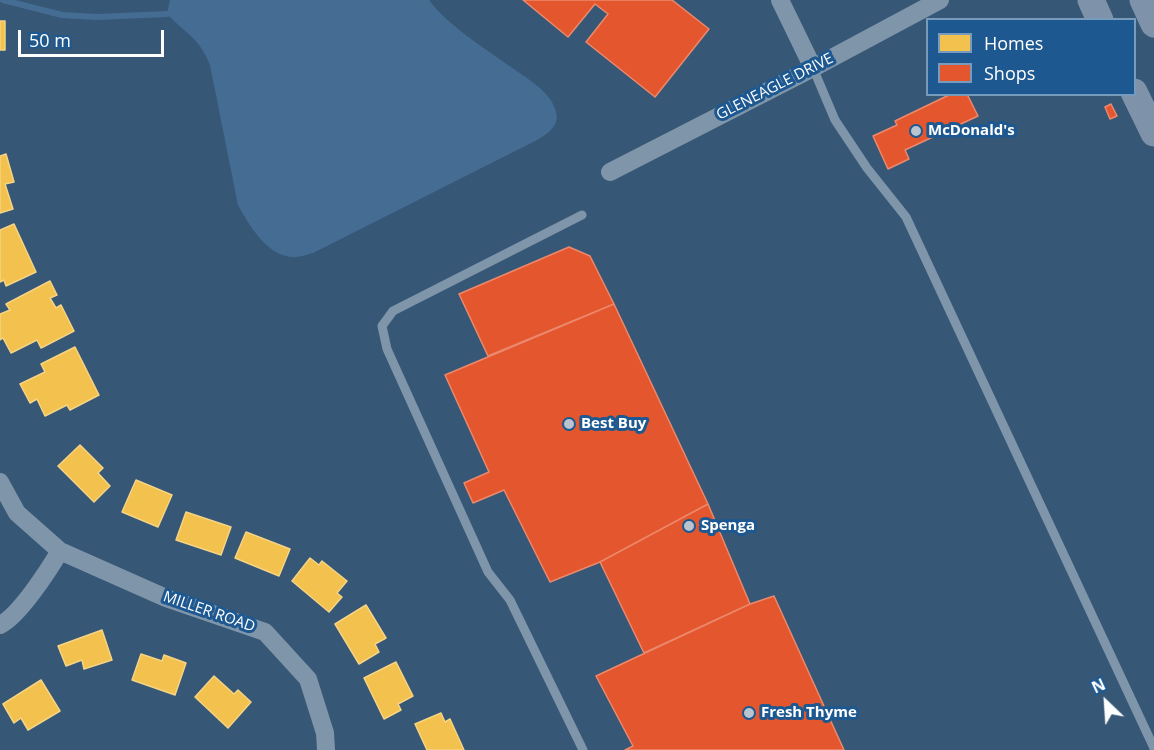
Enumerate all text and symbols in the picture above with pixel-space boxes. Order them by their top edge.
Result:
scale bar [21,18,166,56]
legend [926,18,1136,96]
text: 50 m [29,28,71,52]
text: Homes [984,31,1043,55]
street label: GLENEAGLE DRIVE [714,50,836,124]
text: Shops [984,61,1035,85]
place label: McDonald's [928,122,1015,140]
marker: McDonald's [909,124,923,138]
place label: Best Buy [581,415,646,433]
marker: Best Buy [562,417,576,431]
place label: Spenga [701,517,755,535]
marker: Spenga [682,519,696,533]
street label: MILLER ROAD [161,588,257,636]
north arrow [1076,672,1136,732]
text: N [1088,673,1109,698]
place label: Fresh Thyme [761,704,857,722]
marker: Fresh Thyme [742,706,756,720]

